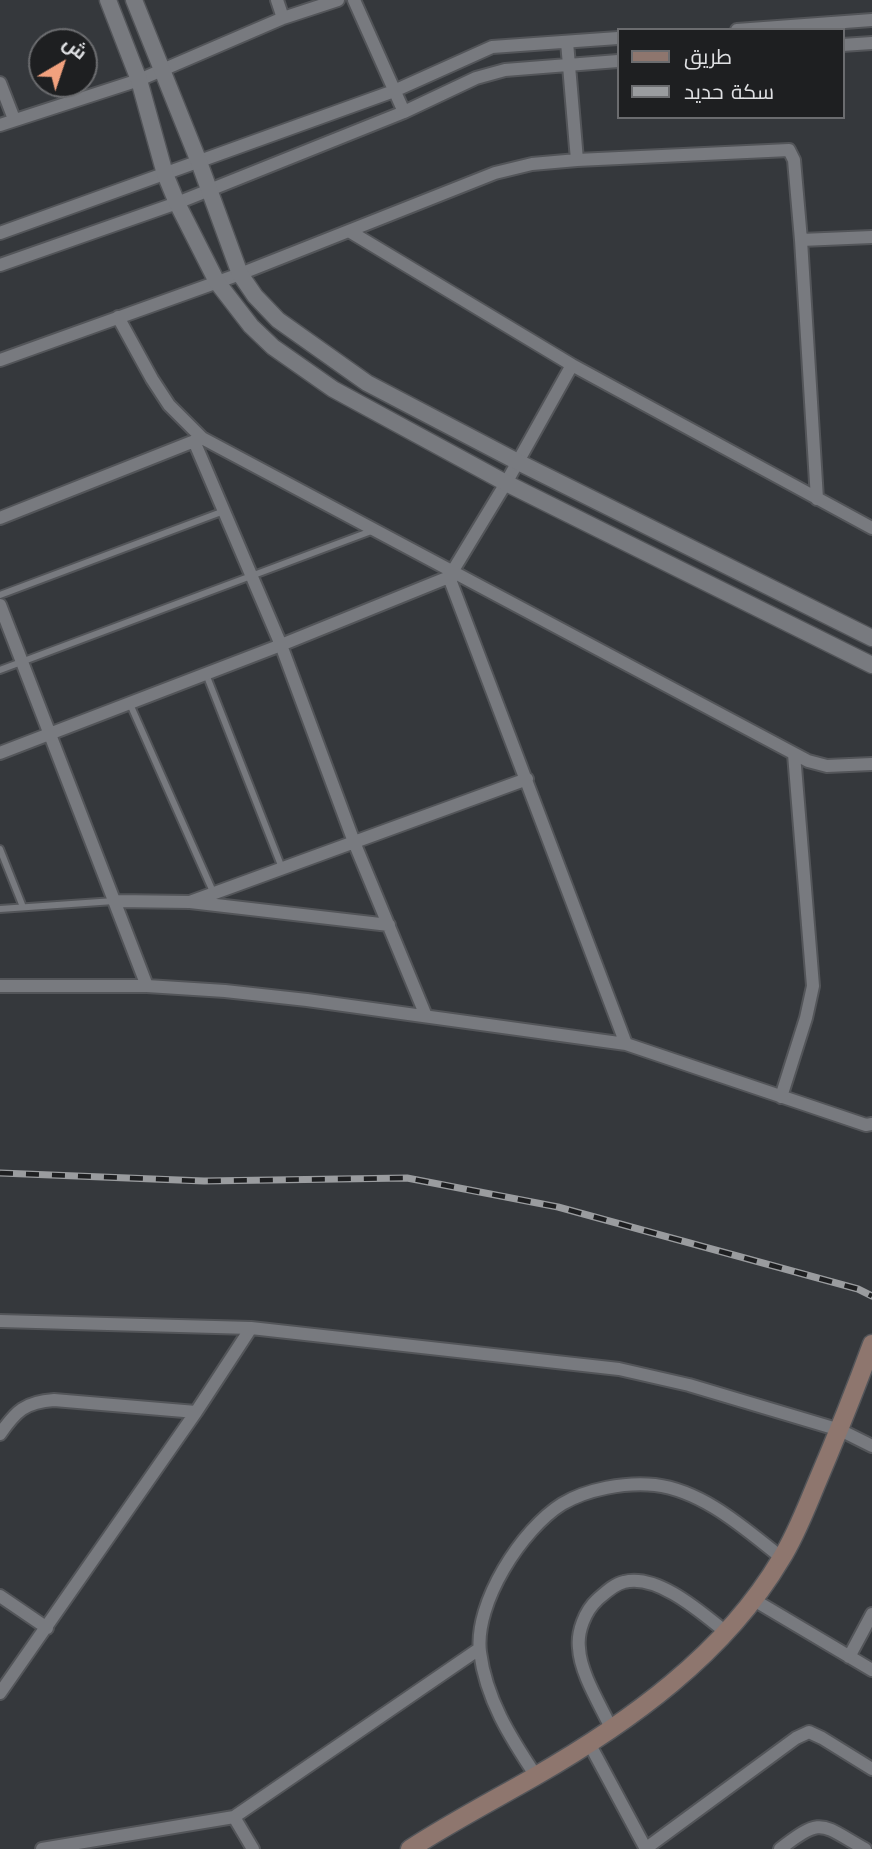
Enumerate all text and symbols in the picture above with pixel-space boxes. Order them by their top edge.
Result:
north arrow [28,28,98,98]
legend [616,28,844,119]
text: ش [59,31,92,64]
text: طريق [684,44,732,69]
text: سكة حديد [684,79,774,104]

